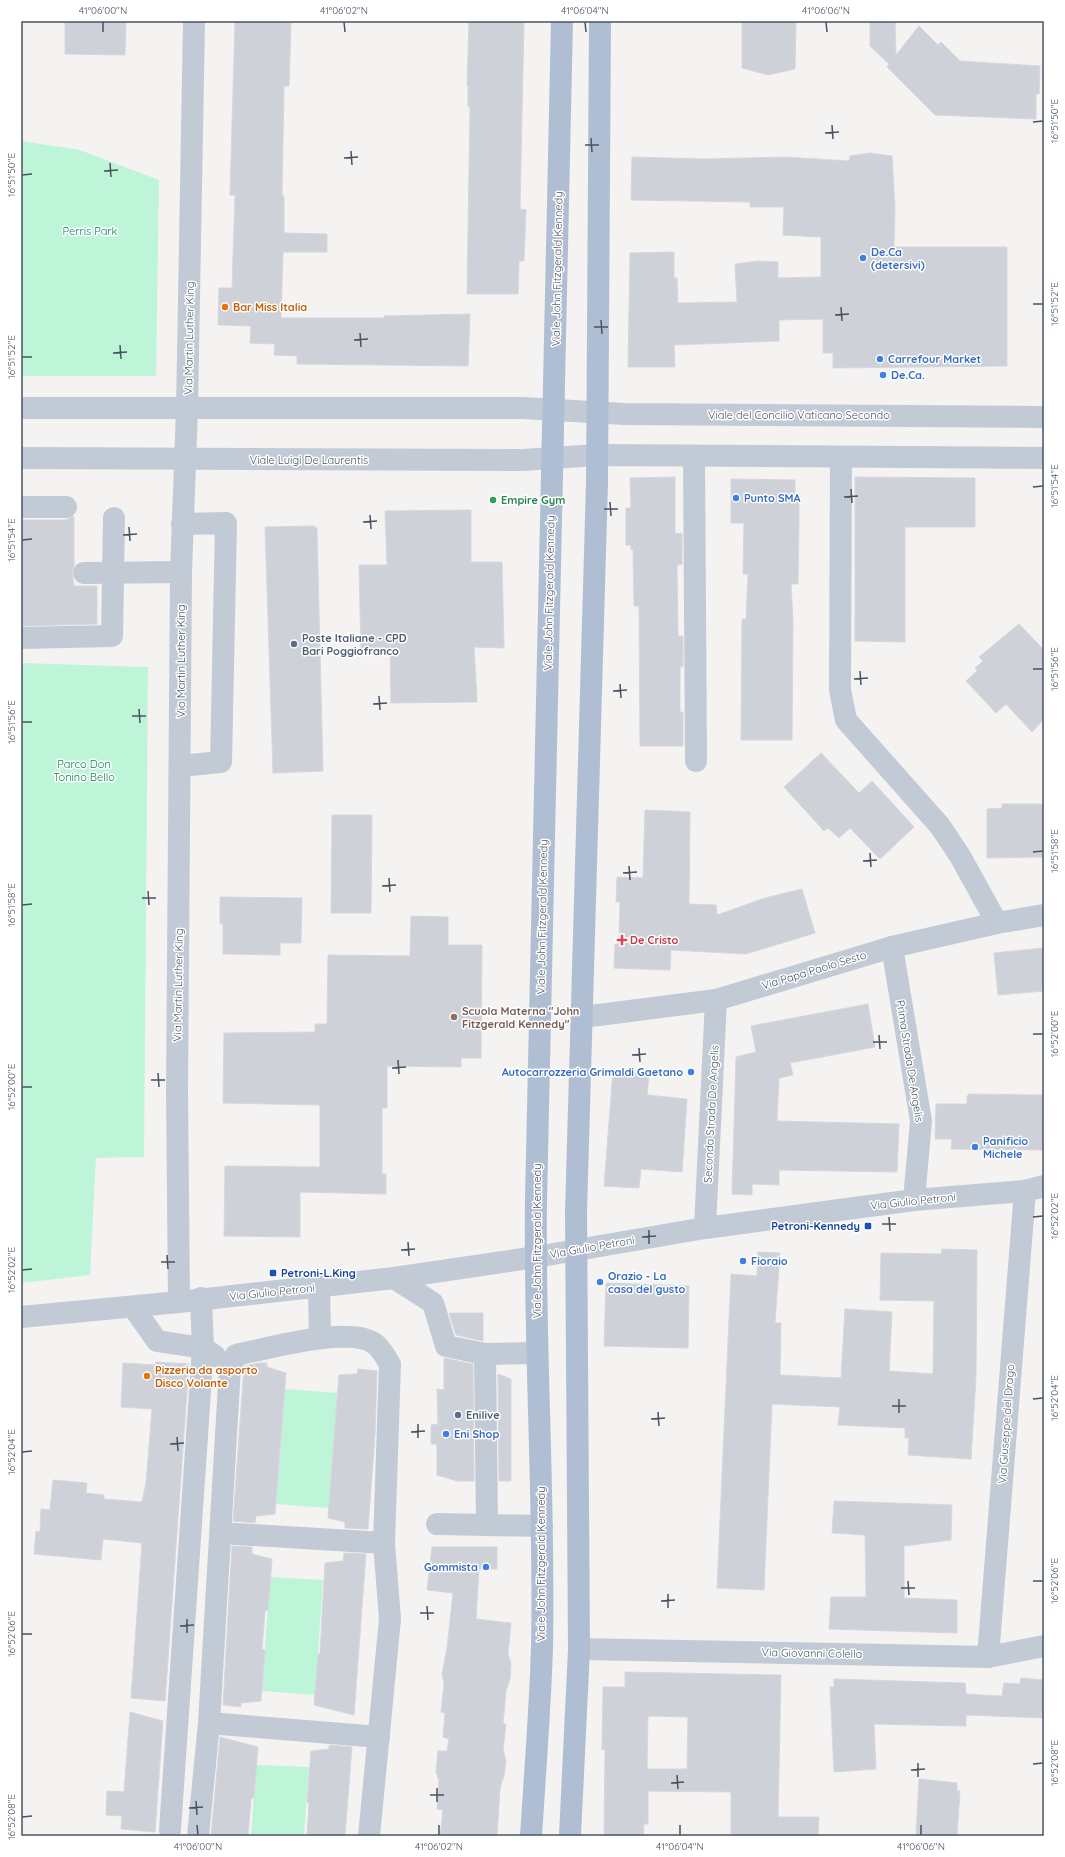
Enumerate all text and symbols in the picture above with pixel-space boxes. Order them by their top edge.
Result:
text: 41°06'00"N [79,4,127,17]
text: 41°06'02"N [320,4,368,17]
text: 41°06'04"N [561,4,609,17]
text: 41°06'06"N [802,4,850,17]
text: 16°51'50"E [1048,98,1061,143]
text: 16°51'50"E [5,152,18,197]
street label: Viale John Fitzgerald Kennedy [549,191,565,347]
park label: Perris Park [63,224,118,238]
place label: De.Ca (detersivi) [871,245,925,272]
marker: De.Ca (detersivi) [858,253,868,263]
street label: Via Martin Luther King [181,281,197,395]
text: 16°51'52"E [1048,282,1061,326]
place label: Bar Miss Italia [233,300,307,314]
marker: Bar Miss Italia [220,302,230,312]
text: 16°51'52"E [5,335,18,379]
place label: Carrefour Market [888,352,981,366]
marker: Carrefour Market [875,354,885,364]
place label: De.Ca. [891,368,925,382]
marker: De.Ca. [878,370,888,380]
street label: Viale del Concilio Vaticano Secondo [708,408,890,422]
street label: Viale Luigi De Laurentis [250,453,368,467]
text: 16°51'54"E [1048,464,1061,508]
place label: Punto SMA [744,491,801,505]
place label: Empire Gym [501,493,565,507]
marker: Punto SMA [731,493,741,503]
marker: Empire Gym [488,495,498,505]
street label: Viale John Fitzgerald Kennedy [541,515,557,671]
text: 16°51'54"E [5,518,18,562]
street label: Via Martin Luther King [174,604,188,718]
place label: Poste Italiane - CPD Bari Poggiofranco [302,631,407,658]
marker: Poste Italiane - CPD Bari Poggiofranco [289,639,299,649]
text: 16°51'56"E [1048,647,1061,691]
text: 16°51'56"E [5,700,18,744]
park label: Parco Don Tonino Bello [53,757,115,784]
text: 16°51'58"E [1048,829,1061,873]
street label: Viale John Fitzgerald Kennedy [534,839,550,995]
text: 16°51'58"E [5,883,18,927]
street label: Via Martin Luther King [170,928,186,1042]
place label: De Cristo [630,933,679,947]
marker: De Cristo [617,935,627,945]
street label: Via Papa Paolo Sesto [760,947,868,993]
street label: Prima Strada De Angelis [893,999,927,1123]
place label: Scuola Materna "John Fitzgerald Kennedy" [462,1004,579,1031]
text: 16°52'00"E [1048,1010,1061,1057]
marker: Scuola Materna "John Fitzgerald Kennedy" [449,1012,459,1022]
street label: Seconda Strada De Angelis [700,1045,722,1183]
text: 16°52'00"E [5,1063,18,1110]
place label: Autocarrozzeria Grimaldi Gaetano [502,1065,683,1079]
marker: Autocarrozzeria Grimaldi Gaetano [686,1067,696,1077]
place label: Panificio Michele [983,1134,1028,1161]
marker: Panificio Michele [970,1142,980,1152]
street label: Viale John Fitzgerald Kennedy [530,1163,544,1319]
street label: Via Giulio Petroni [870,1190,956,1212]
text: 16°52'02"E [1048,1193,1061,1239]
place label: Petroni-Kennedy [771,1219,860,1233]
marker: Petroni-Kennedy [863,1221,873,1231]
street label: Via Giulio Petroni [548,1233,636,1261]
text: 16°52'02"E [5,1247,18,1293]
place label: Fioraio [751,1254,788,1268]
marker: Fioraio [738,1256,748,1266]
place label: Petroni-L.King [281,1266,356,1280]
marker: Petroni-L.King [268,1268,278,1278]
place label: Orazio - La casa del gusto [608,1269,686,1296]
marker: Orazio - La casa del gusto [595,1277,605,1287]
street label: Via Giulio Petroni [229,1281,315,1303]
place label: Pizzeria da asporto Disco Volante [155,1363,258,1390]
street label: Via Giuseppe del Drago [995,1363,1017,1484]
marker: Pizzeria da asporto Disco Volante [142,1371,152,1381]
text: 16°52'04"E [1048,1375,1061,1421]
place label: Enilive [466,1408,500,1422]
marker: Enilive [453,1410,463,1420]
place label: Eni Shop [454,1427,499,1441]
text: 16°52'04"E [5,1429,18,1475]
marker: Eni Shop [441,1429,451,1439]
street label: Viale John Fitzgerald Kennedy [534,1486,548,1642]
text: 16°52'06"E [1048,1558,1061,1604]
place label: Gommista [424,1560,478,1574]
marker: Gommista [481,1562,491,1572]
text: 16°52'06"E [5,1611,18,1657]
street label: Via Giovanni Colella [762,1645,862,1661]
text: 16°52'08"E [1048,1740,1061,1786]
text: 16°52'08"E [5,1794,18,1840]
text: 41°06'00"N [174,1840,222,1853]
text: 41°06'02"N [415,1840,463,1853]
text: 41°06'04"N [656,1840,704,1853]
text: 41°06'06"N [897,1840,945,1853]

